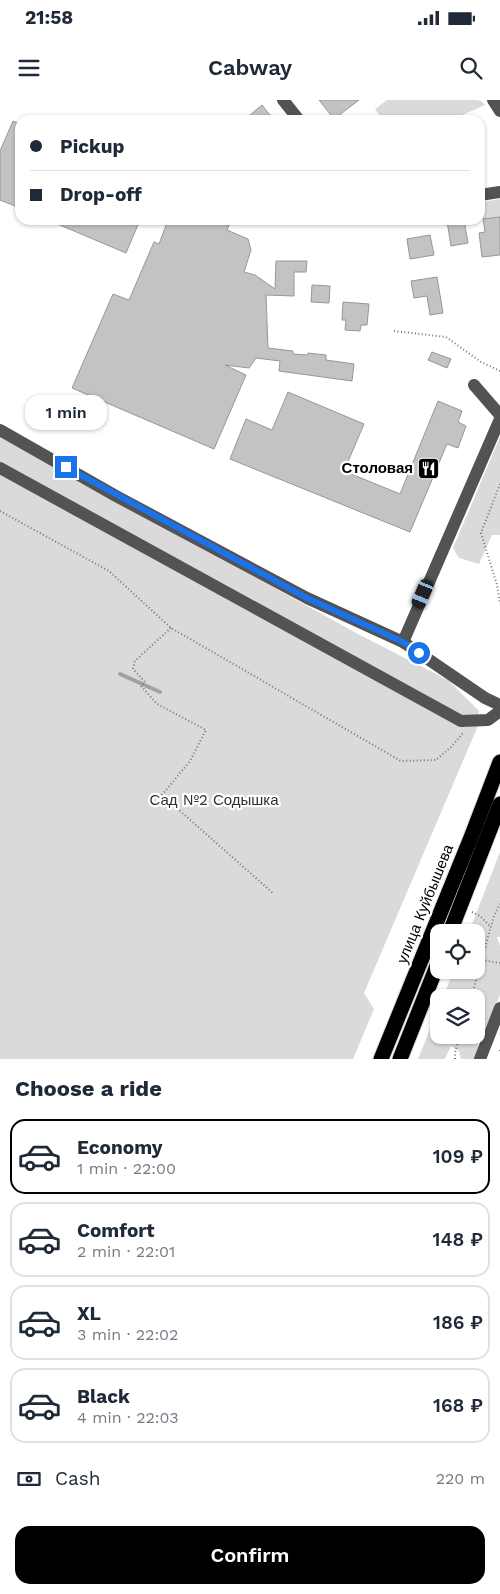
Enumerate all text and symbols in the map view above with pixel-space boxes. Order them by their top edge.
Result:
text: 21:58 [25,6,73,29]
icon: menu [15,54,43,82]
icon: search [457,54,485,82]
text: Cabway [208,55,292,80]
text: Pickup [60,135,124,158]
text: Drop-off [60,183,142,206]
callout: 1 min [25,394,107,430]
text: 1 min [45,403,87,422]
route end [55,456,77,478]
restaurant icon: Столовая [417,456,441,480]
place label: Столовая [342,459,413,477]
car [410,577,435,611]
route start [408,642,430,664]
park label: Сад №2 Содышка [149,791,279,809]
street label: улица Куйбышева [393,841,457,966]
map controls [430,924,485,1044]
button: locate [430,924,485,979]
button: layers [430,989,485,1044]
text: Choose a ride [15,1076,162,1101]
icon: car [17,1134,62,1179]
text: Economy [77,1136,162,1159]
text: 109 ₽ [433,1145,483,1168]
text: 1 min · 22:00 [77,1159,176,1178]
icon: car [17,1217,62,1262]
text: Comfort [77,1219,155,1242]
text: 148 ₽ [433,1228,483,1251]
text: 2 min · 22:01 [77,1242,175,1261]
icon: car [17,1300,62,1345]
text: XL [77,1302,101,1325]
text: 186 ₽ [433,1311,483,1334]
text: 3 min · 22:02 [77,1325,178,1344]
icon: car [17,1383,62,1428]
text: Black [77,1385,130,1408]
text: 168 ₽ [433,1394,483,1417]
text: 4 min · 22:03 [77,1408,179,1427]
icon: cash [15,1465,43,1493]
text: Cash [55,1467,101,1490]
text: 220 m [436,1469,485,1488]
button: Confirm [15,1526,485,1584]

